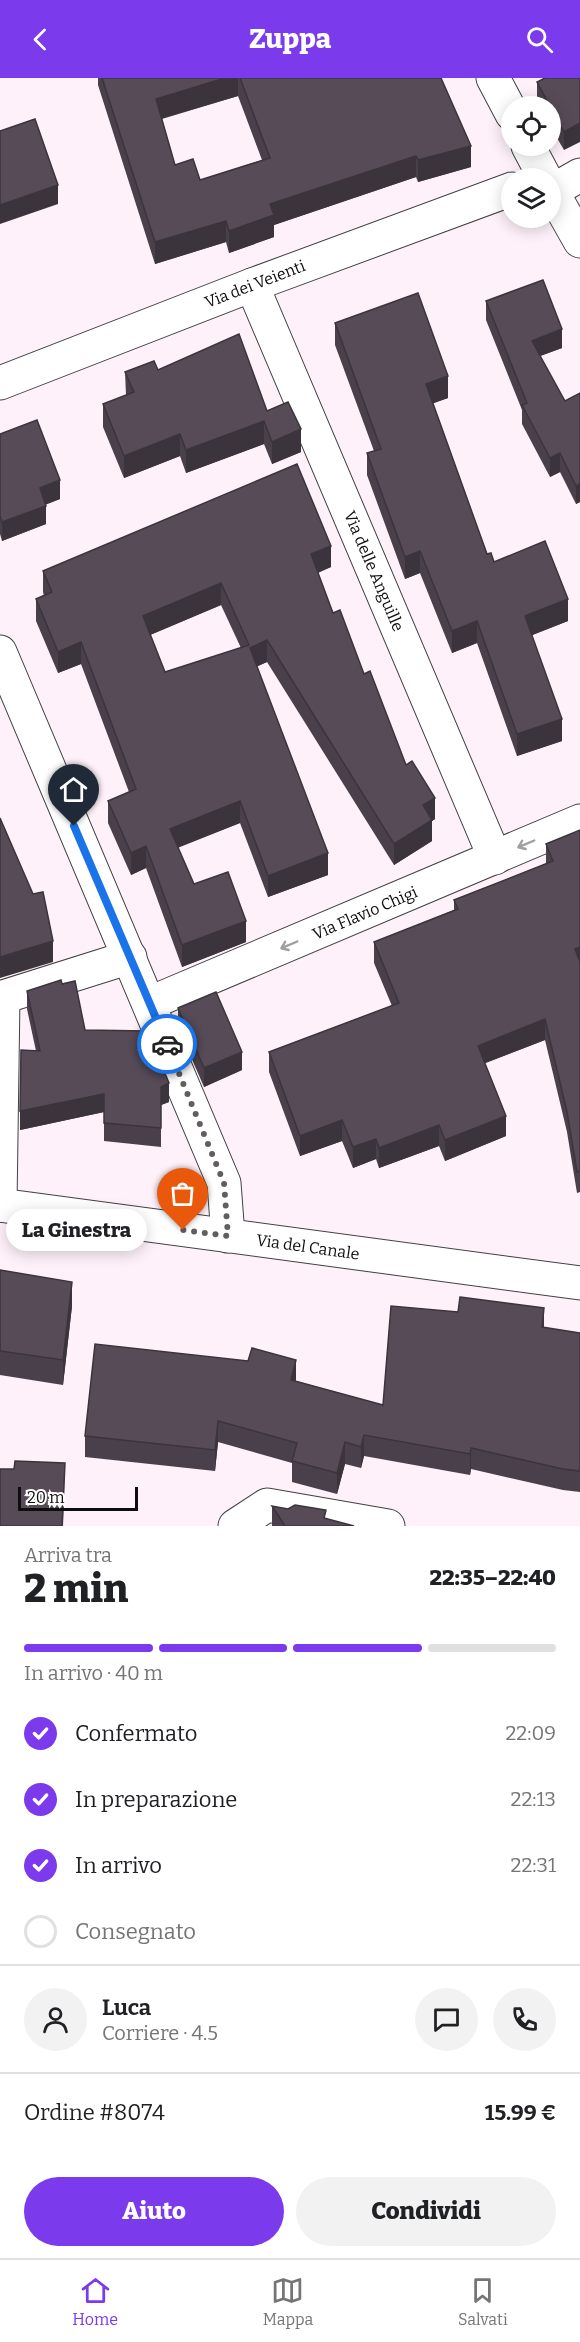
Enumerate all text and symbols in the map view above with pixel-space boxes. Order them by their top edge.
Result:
icon: back [24,23,57,56]
text: Zuppa [249,23,331,55]
icon: search [523,23,556,56]
map controls [501,96,561,228]
button: locate [501,96,561,156]
button: layers [501,168,561,228]
street label: Via dei Veienti [202,256,308,312]
street label: Via delle Anguille [340,508,408,634]
pin [48,764,99,826]
icon: home [57,773,90,806]
one-way arrow [518,839,536,850]
street label: Via Flavio Chigi [310,882,420,944]
one-way arrow [280,940,298,951]
courier [137,1014,197,1074]
icon: car [151,1028,184,1061]
pin [157,1168,208,1230]
icon: bag [166,1177,199,1210]
callout: La Ginestra [6,1209,147,1251]
text: La Ginestra [22,1218,131,1242]
street label: Via del Canale [255,1230,361,1264]
scale bar [18,1484,138,1512]
text: 20 m [27,1488,64,1507]
text: Arriva tra [24,1543,112,1567]
text: 22:35–22:40 [429,1564,556,1591]
text: 2 min [24,1566,128,1612]
text: In arrivo · 40 m [24,1661,163,1685]
icon: check [24,1717,57,1750]
text: Confermato [75,1720,197,1747]
text: 22:09 [505,1721,556,1745]
icon: check [24,1783,57,1816]
text: In preparazione [75,1786,237,1813]
text: 22:13 [511,1787,556,1811]
icon: check [24,1849,57,1882]
text: In arrivo [75,1852,162,1879]
text: 22:31 [511,1853,556,1877]
text: Consegnato [75,1918,196,1945]
button: person [24,1988,87,2051]
button: chat [415,1988,478,2051]
button: phone [493,1988,556,2051]
text: Luca [102,1994,151,2021]
text: Corriere · 4.5 [102,2021,218,2045]
text: Ordine #8074 [24,2099,165,2126]
text: 15.99 € [485,2099,556,2126]
button: Aiuto [24,2177,284,2246]
button: Condividi [296,2177,556,2246]
tab: Home [72,2274,118,2329]
tab: Mappa [263,2274,313,2329]
tab: Salvati [458,2274,508,2329]

